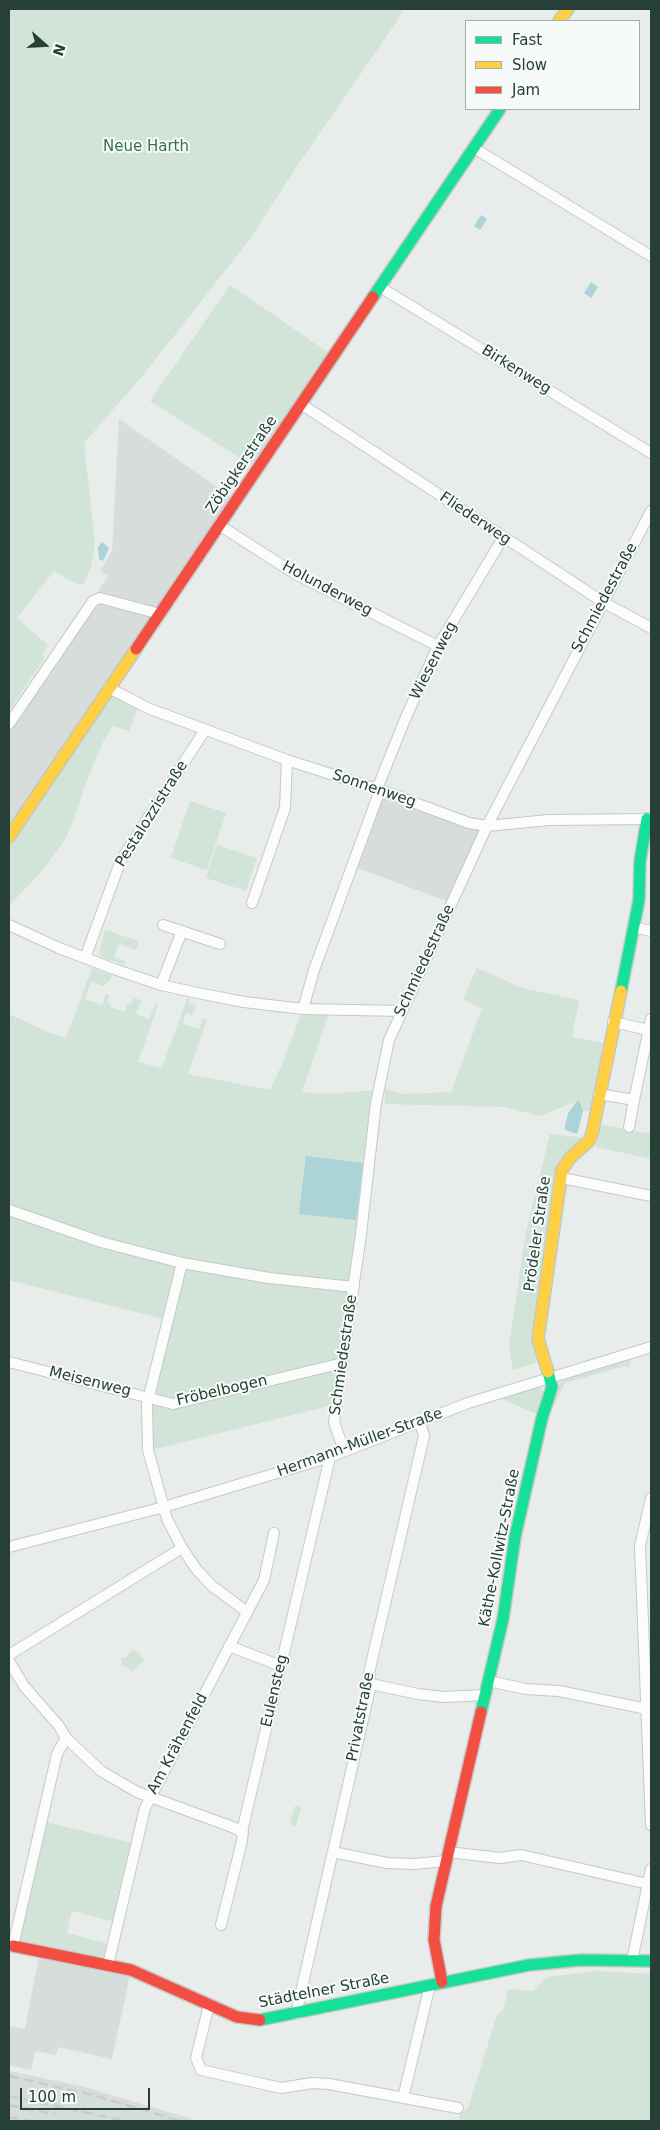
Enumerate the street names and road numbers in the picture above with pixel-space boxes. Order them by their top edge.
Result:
street label: Birkenweg [478,342,554,398]
street label: Zöbigkerstraße [203,413,281,517]
street label: Fliederweg [436,489,514,549]
street label: Schmiedestraße [568,540,642,656]
street label: Holunderweg [279,558,375,620]
street label: Wiesenweg [407,619,461,703]
street label: Pestalozzistraße [112,758,192,870]
street label: Sonnenweg [330,766,418,812]
street label: Schmiedestraße [391,902,459,1020]
street label: Prödeler Straße [521,1175,555,1293]
street label: Schmiedestraße [327,1293,361,1417]
street label: Meisenweg [47,1363,133,1401]
street label: Fröbelbogen [175,1372,269,1410]
street label: Hermann-Müller-Straße [275,1405,445,1481]
street label: Käthe-Kollwitz-Straße [476,1468,524,1628]
street label: Eulensteg [258,1653,292,1729]
street label: Privatstraße [344,1671,378,1763]
street label: Am Krähenfeld [144,1691,212,1797]
street label: Städtelner Straße [257,1970,391,2012]

